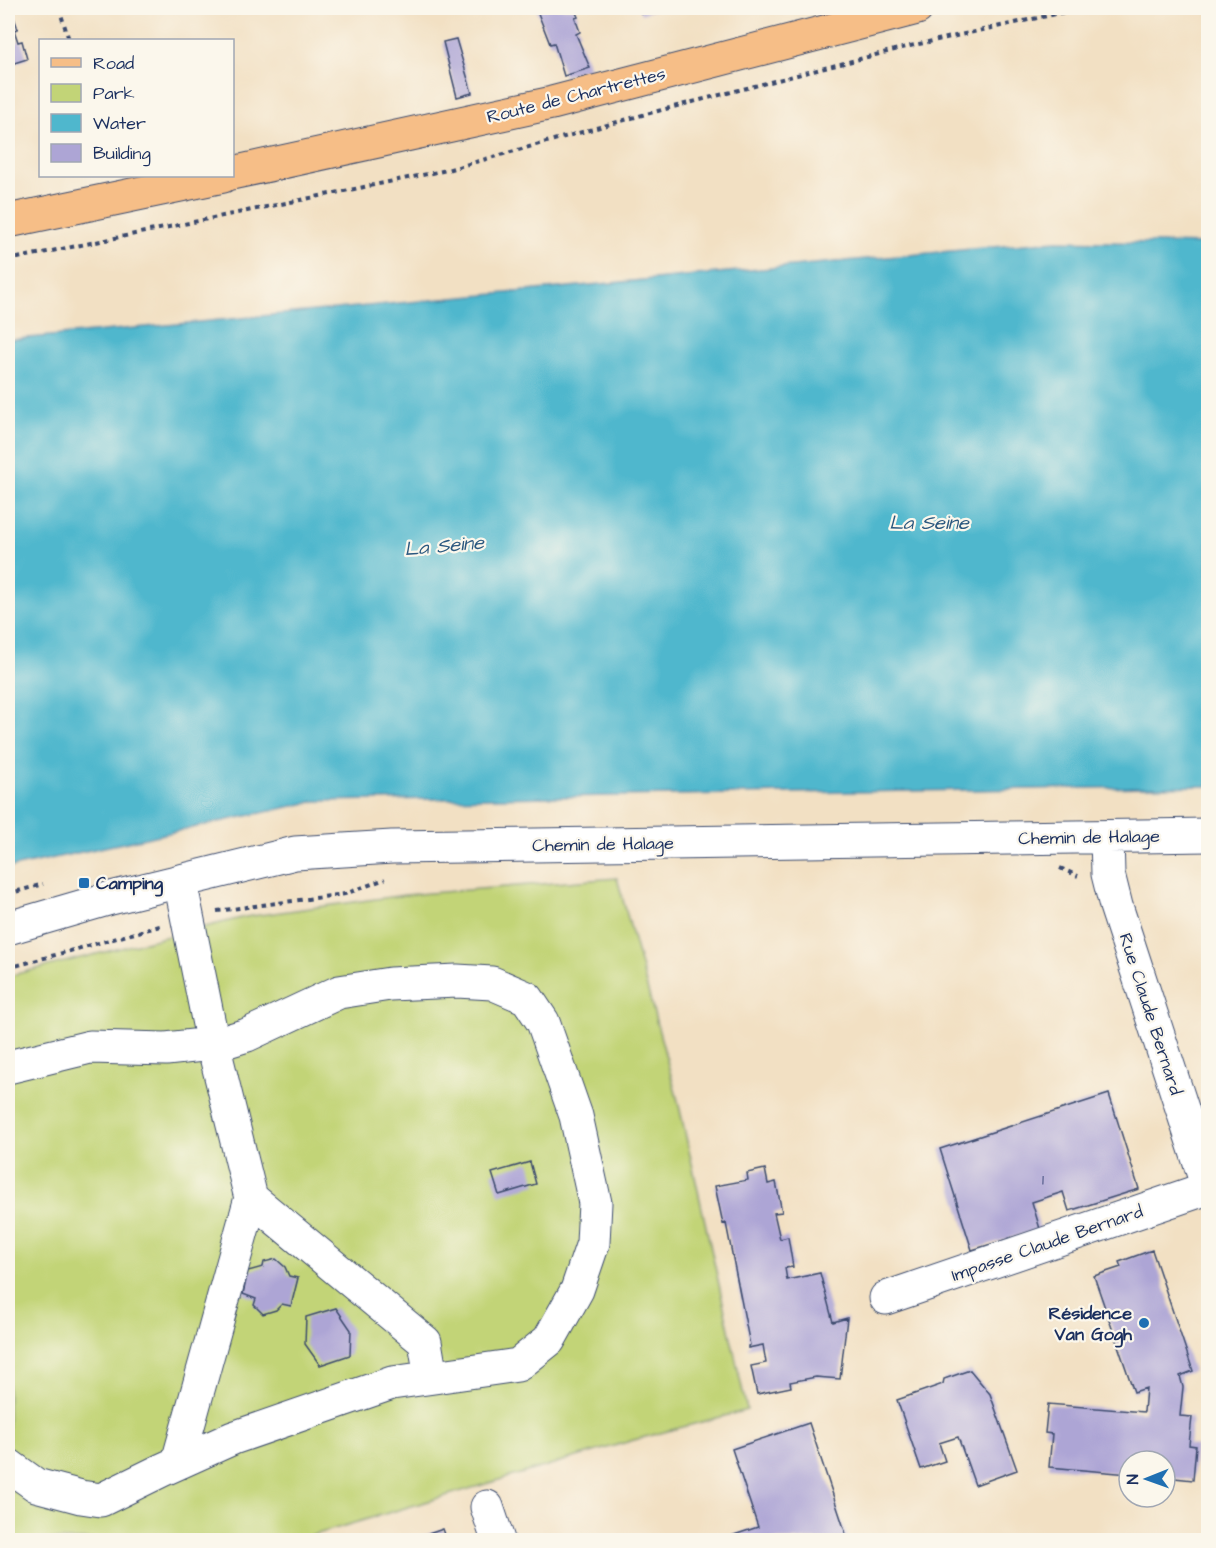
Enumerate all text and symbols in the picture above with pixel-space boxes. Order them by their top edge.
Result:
legend [39,39,234,177]
text: Road [93,51,134,76]
street label: Route de Chartrettes [484,61,668,130]
text: Park [93,81,135,106]
text: Water [93,111,146,136]
text: Building [93,141,151,167]
water label: La Seine [889,509,970,537]
water label: La Seine [403,528,486,563]
street label: Chemin de Halage [1018,824,1160,852]
street label: Chemin de Halage [532,831,674,859]
place label: Camping [96,871,164,897]
marker: Camping [77,876,91,890]
street label: Rue Claude Bernard [1113,930,1188,1098]
house number: 1 [1042,1170,1044,1191]
street label: Impasse Claude Bernard [948,1199,1146,1288]
place label: Résidence Van Gogh [1049,1301,1133,1348]
marker: Résidence Van Gogh [1137,1316,1151,1330]
north arrow [1117,1449,1177,1509]
text: N [1122,1474,1144,1484]

